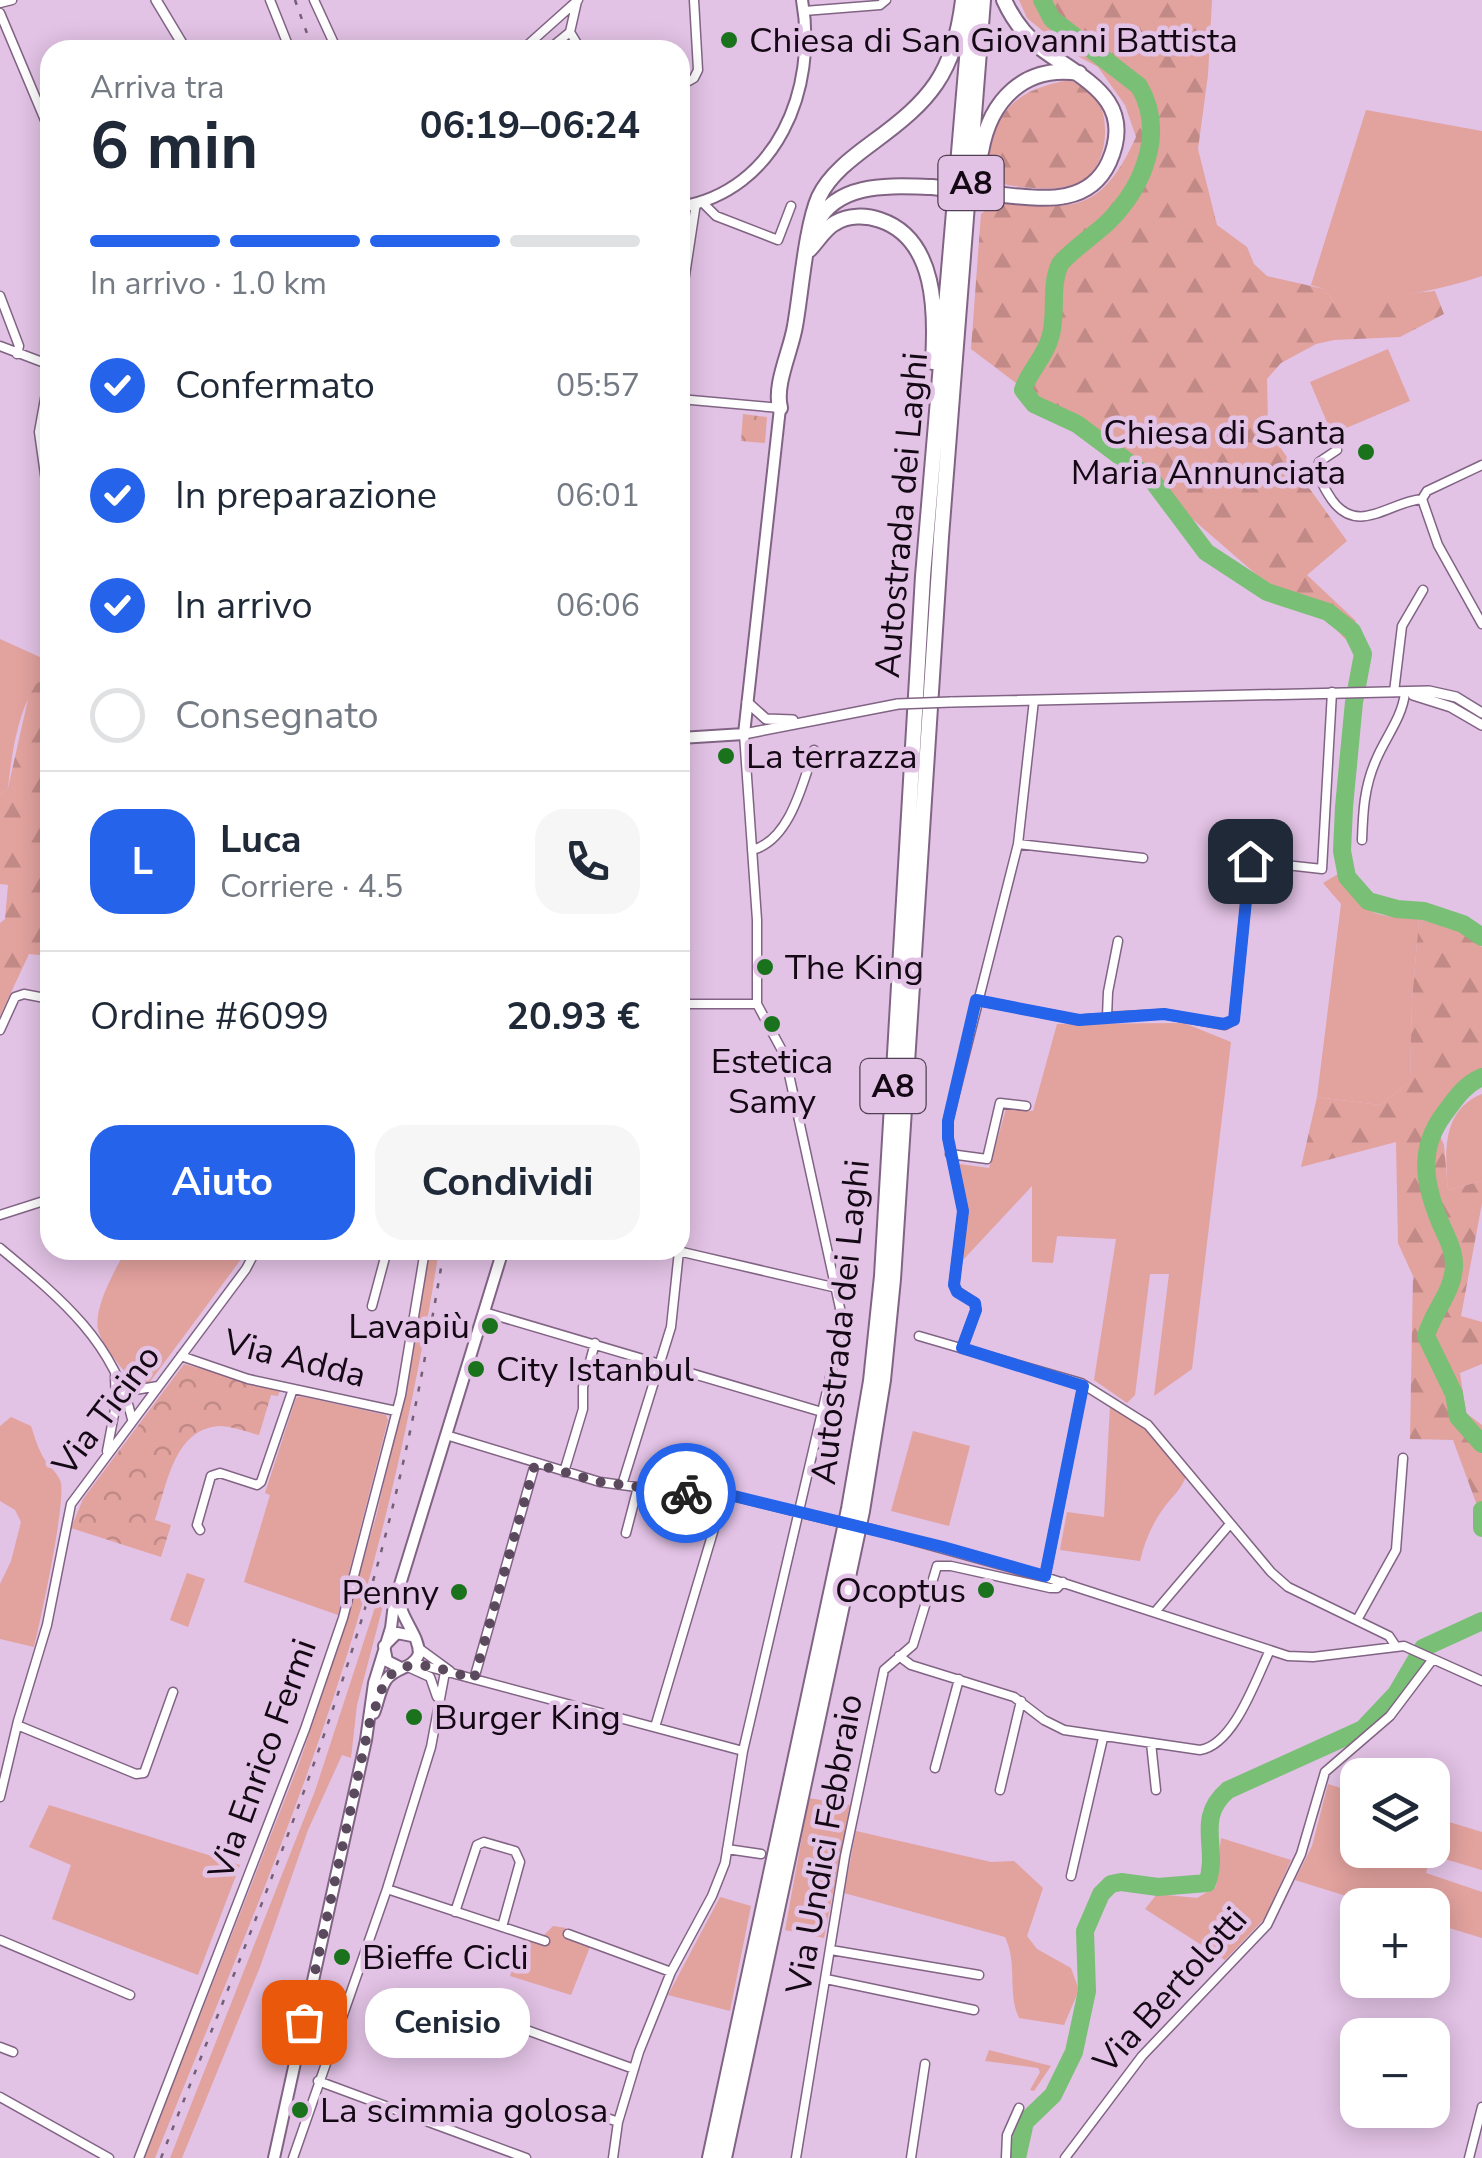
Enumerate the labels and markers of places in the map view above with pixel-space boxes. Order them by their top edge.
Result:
place label: Chiesa di San Giovanni Battista [749,17,1238,64]
marker: Chiesa di San Giovanni Battista [718,29,740,51]
place label: Chiesa di Santa Maria Annunciata [1071,409,1346,496]
marker: Chiesa di Santa Maria Annunciata [1355,441,1377,463]
place label: La terrazza [746,733,917,780]
marker: La terrazza [715,745,737,767]
pin [1208,819,1293,904]
place label: The King [785,944,924,991]
marker: The King [754,956,776,978]
marker: Estetica Samy [761,1013,783,1035]
place label: Estetica Samy [711,1038,833,1125]
place label: Lavapiù [348,1303,470,1350]
marker: Lavapiù [479,1315,501,1337]
place label: City Istanbul [496,1346,694,1393]
marker: City Istanbul [465,1358,487,1380]
place label: Ocoptus [835,1567,966,1614]
place label: Penny [341,1569,439,1616]
marker: Ocoptus [975,1579,997,1601]
marker: Penny [448,1581,470,1603]
place label: Burger King [434,1694,621,1741]
marker: Burger King [403,1706,425,1728]
place label: Bieffe Cicli [362,1934,529,1981]
marker: Bieffe Cicli [331,1946,353,1968]
pin [262,1980,347,2065]
callout: Cenisio [364,1987,529,2057]
place label: La scimmia golosa [320,2087,608,2134]
marker: La scimmia golosa [289,2099,311,2121]

